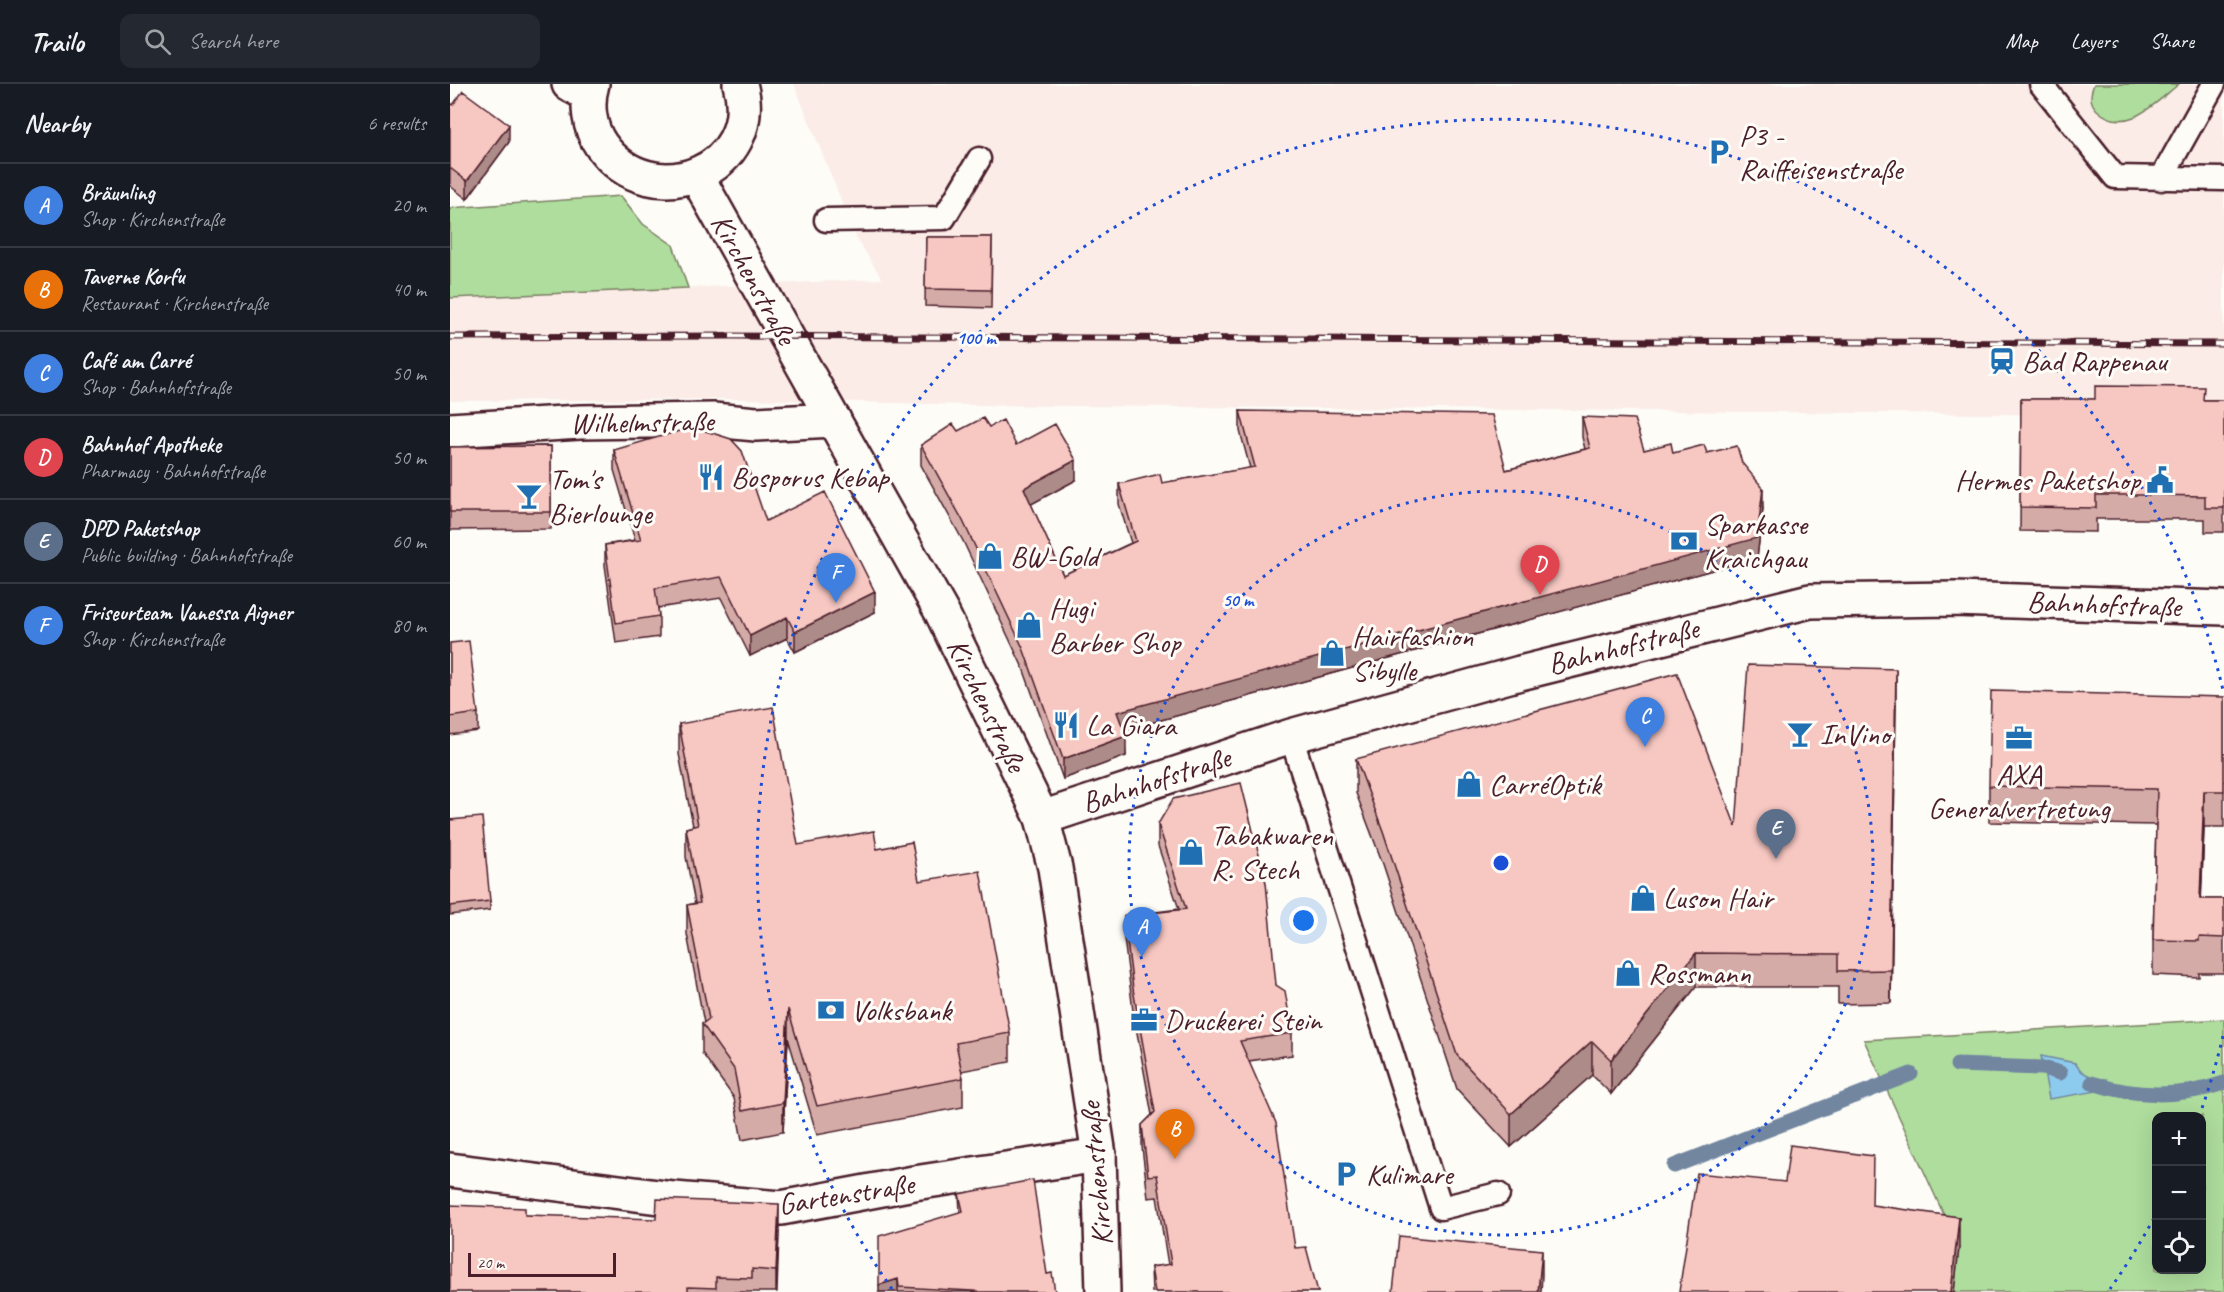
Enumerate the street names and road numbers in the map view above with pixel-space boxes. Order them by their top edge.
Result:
street label: Kirchenstraße [702,207,807,353]
street label: Wilhelmstraße [570,402,716,442]
street label: Bahnhofstraße [2026,582,2184,626]
street label: Bahnhofstraße [1544,608,1704,683]
street label: Kirchenstraße [938,632,1037,780]
street label: Bahnhofstraße [1077,737,1237,822]
street label: Kirchenstraße [1071,1098,1121,1247]
street label: Gartenstraße [776,1164,919,1223]

